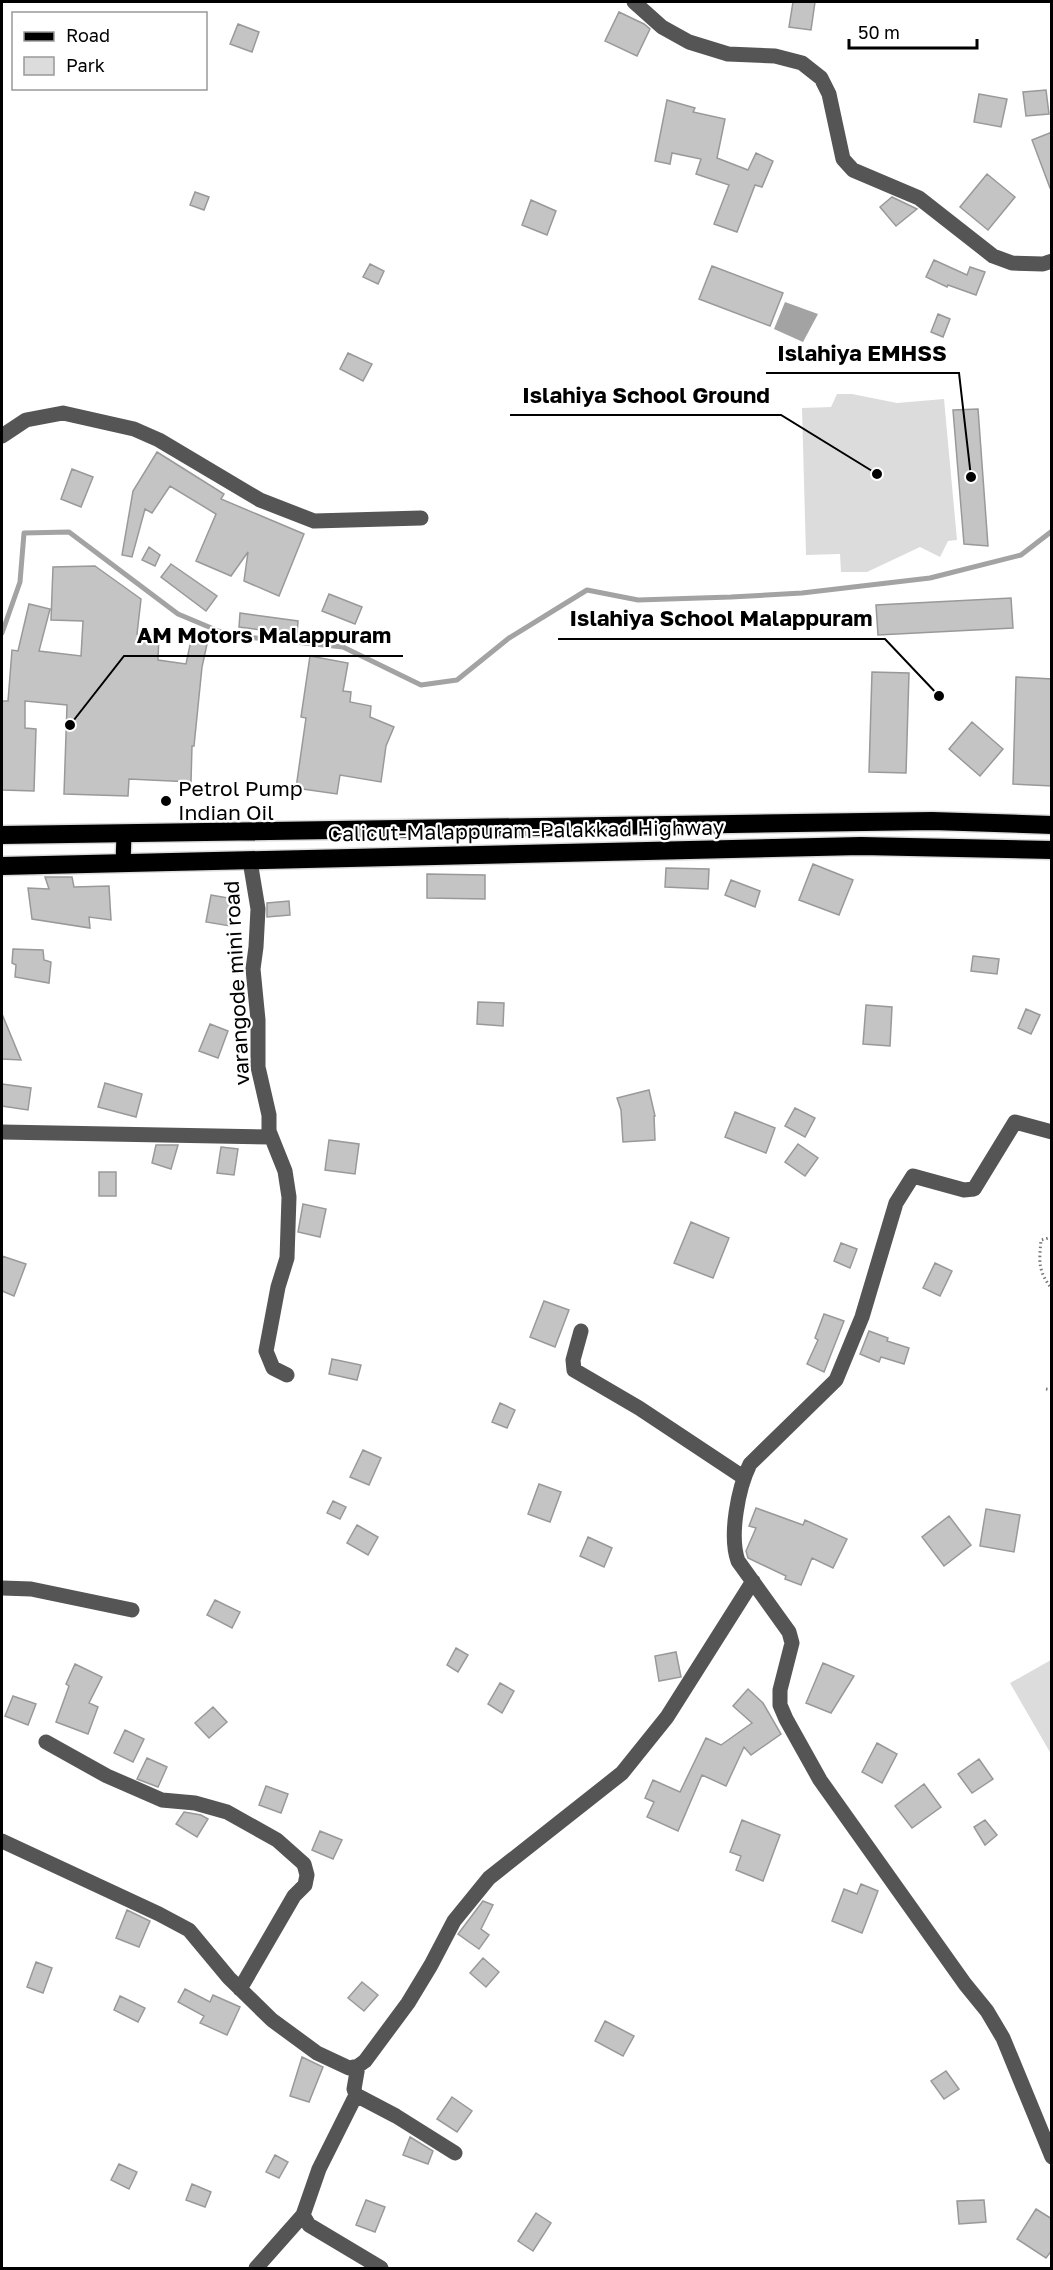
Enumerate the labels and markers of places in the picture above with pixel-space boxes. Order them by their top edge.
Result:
callout: Islahiya EMHSS [766,333,959,373]
callout: Islahiya School Ground [510,375,781,415]
callout: Islahiya School Malappuram [558,599,885,639]
callout: AM Motors Malappuram [124,616,403,656]
place label: Petrol Pump Indian Oil [178,775,303,825]
marker: Petrol Pump Indian Oil [159,794,173,808]

